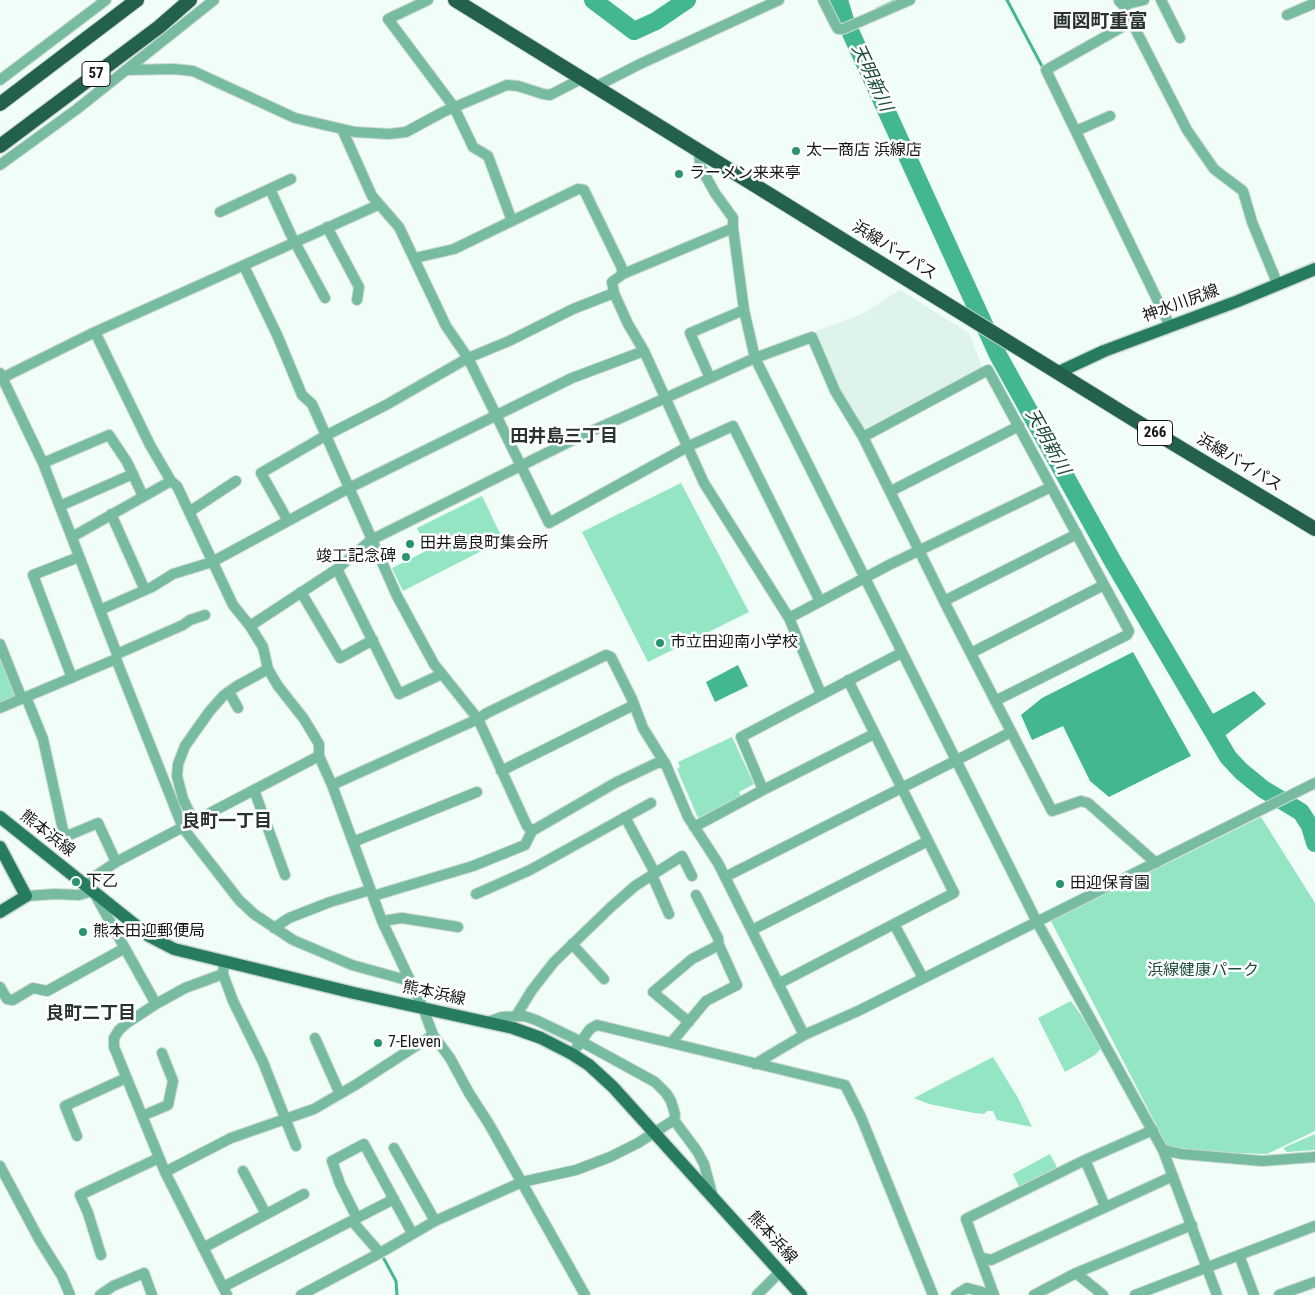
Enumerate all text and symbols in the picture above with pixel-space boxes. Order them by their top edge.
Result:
district label: 画図町重富 [1053,11,1147,33]
water label: 天明新川 [846,41,896,115]
road number: 57 [82,62,110,86]
place label: 太一商店 浜線店 [806,141,922,161]
marker: 太一商店 浜線店 [790,145,802,157]
place label: ラーメン来来亭 [689,164,801,184]
marker: ラーメン来来亭 [673,168,685,180]
street label: 浜線バイパス [848,217,940,285]
street label: 神水川尻線 [1140,281,1222,327]
water label: 天明新川 [1020,405,1074,479]
road number: 266 [1138,420,1172,446]
district label: 田井島三丁目 [510,426,618,448]
street label: 浜線バイパス [1193,430,1285,496]
place label: 田井島良町集会所 [420,534,548,554]
marker: 田井島良町集会所 [404,538,416,550]
place label: 竣工記念碑 [316,547,396,567]
marker: 竣工記念碑 [400,551,412,563]
place label: 市立田迎南小学校 [670,633,798,653]
marker: 市立田迎南小学校 [654,637,666,649]
street label: 熊本浜線 [16,807,78,861]
district label: 良町一丁目 [182,811,272,833]
place label: 下乙 [86,872,118,892]
place label: 田迎保育園 [1070,874,1150,894]
marker: 下乙 [70,876,82,888]
marker: 田迎保育園 [1054,878,1066,890]
place label: 熊本田迎郵便局 [93,922,205,942]
marker: 熊本田迎郵便局 [77,926,89,938]
park label: 浜線健康パーク [1147,961,1259,981]
street label: 熊本浜線 [401,978,467,1010]
district label: 良町二丁目 [46,1003,136,1025]
place label: 7-Eleven [388,1033,441,1053]
marker: 7-Eleven [372,1037,384,1049]
street label: 熊本浜線 [743,1208,801,1268]

